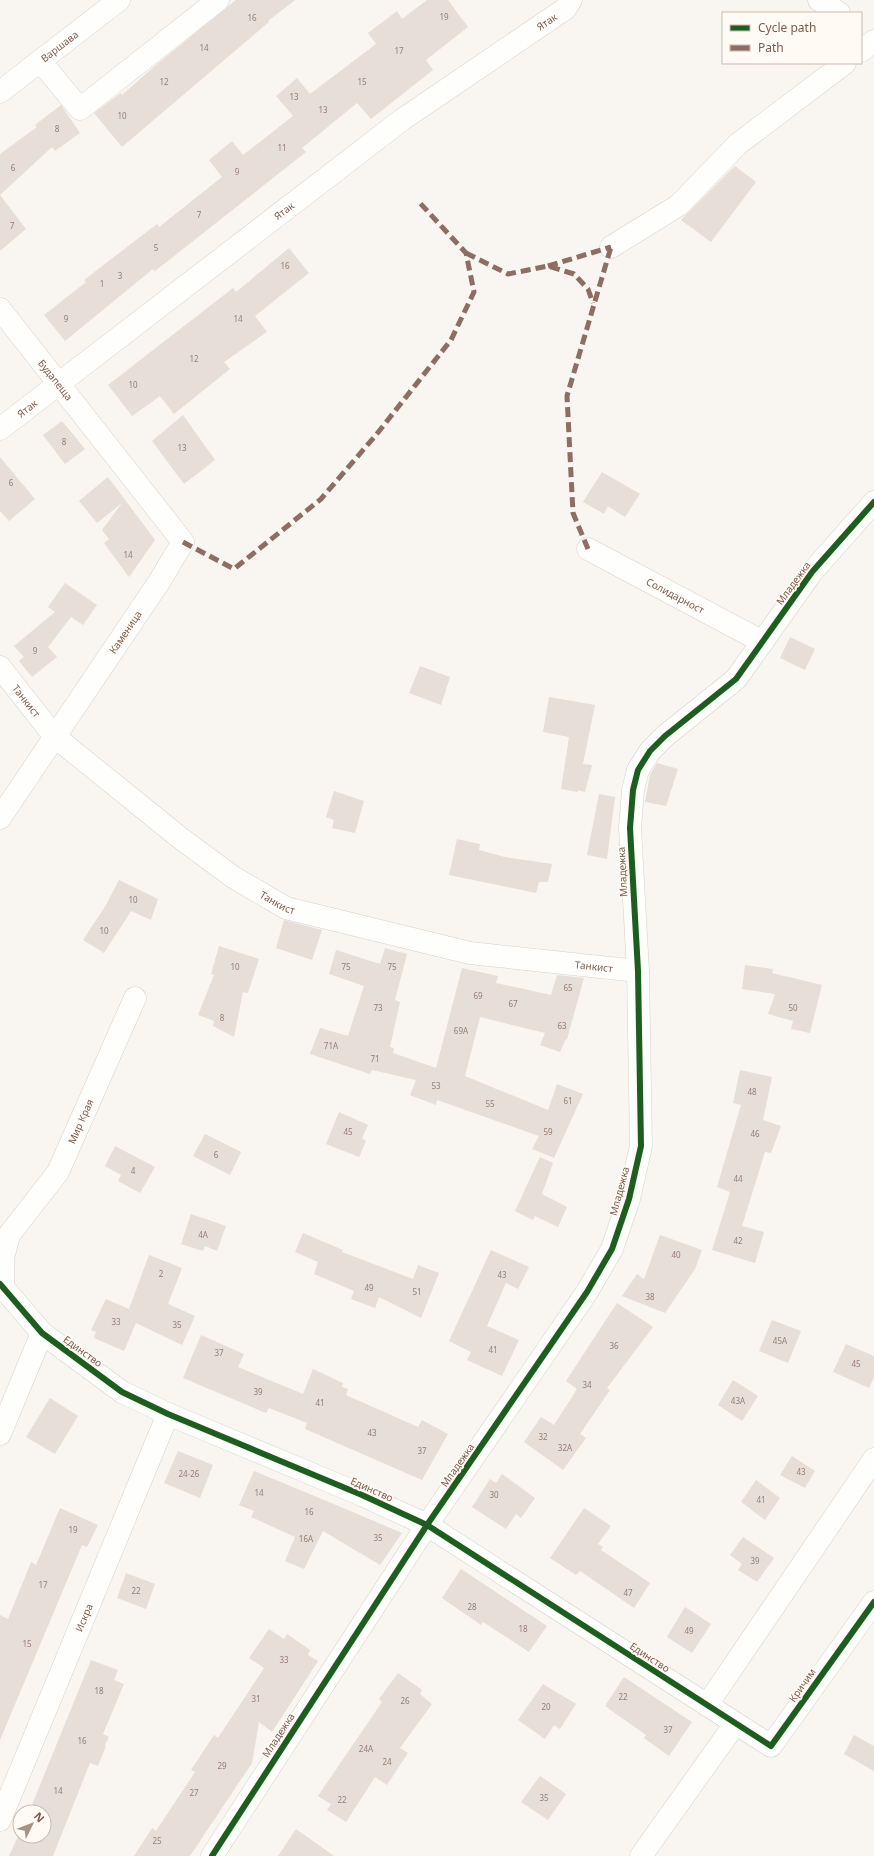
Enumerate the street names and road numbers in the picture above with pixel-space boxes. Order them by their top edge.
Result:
street label: Ятак [534,9,560,33]
street label: Варшава [38,27,81,65]
street label: Ятак [271,198,297,223]
street label: Будапеща [35,356,76,403]
street label: Ятак [14,396,40,421]
street label: Младежка [773,559,813,607]
street label: Солидарност [644,574,707,617]
street label: Каменица [106,608,144,656]
street label: Танкист [9,682,44,720]
street label: Младежка [614,847,630,897]
street label: Танкист [257,887,297,917]
street label: Танкист [574,957,614,975]
street label: Мир Края [64,1097,96,1146]
street label: Младежка [606,1165,632,1217]
street label: Единство [61,1332,105,1370]
street label: Младежка [437,1440,477,1490]
street label: Единство [349,1473,396,1505]
street label: Искра [72,1601,96,1634]
street label: Единство [627,1639,673,1675]
street label: Кричим [785,1665,819,1705]
street label: Младежка [258,1710,298,1760]

